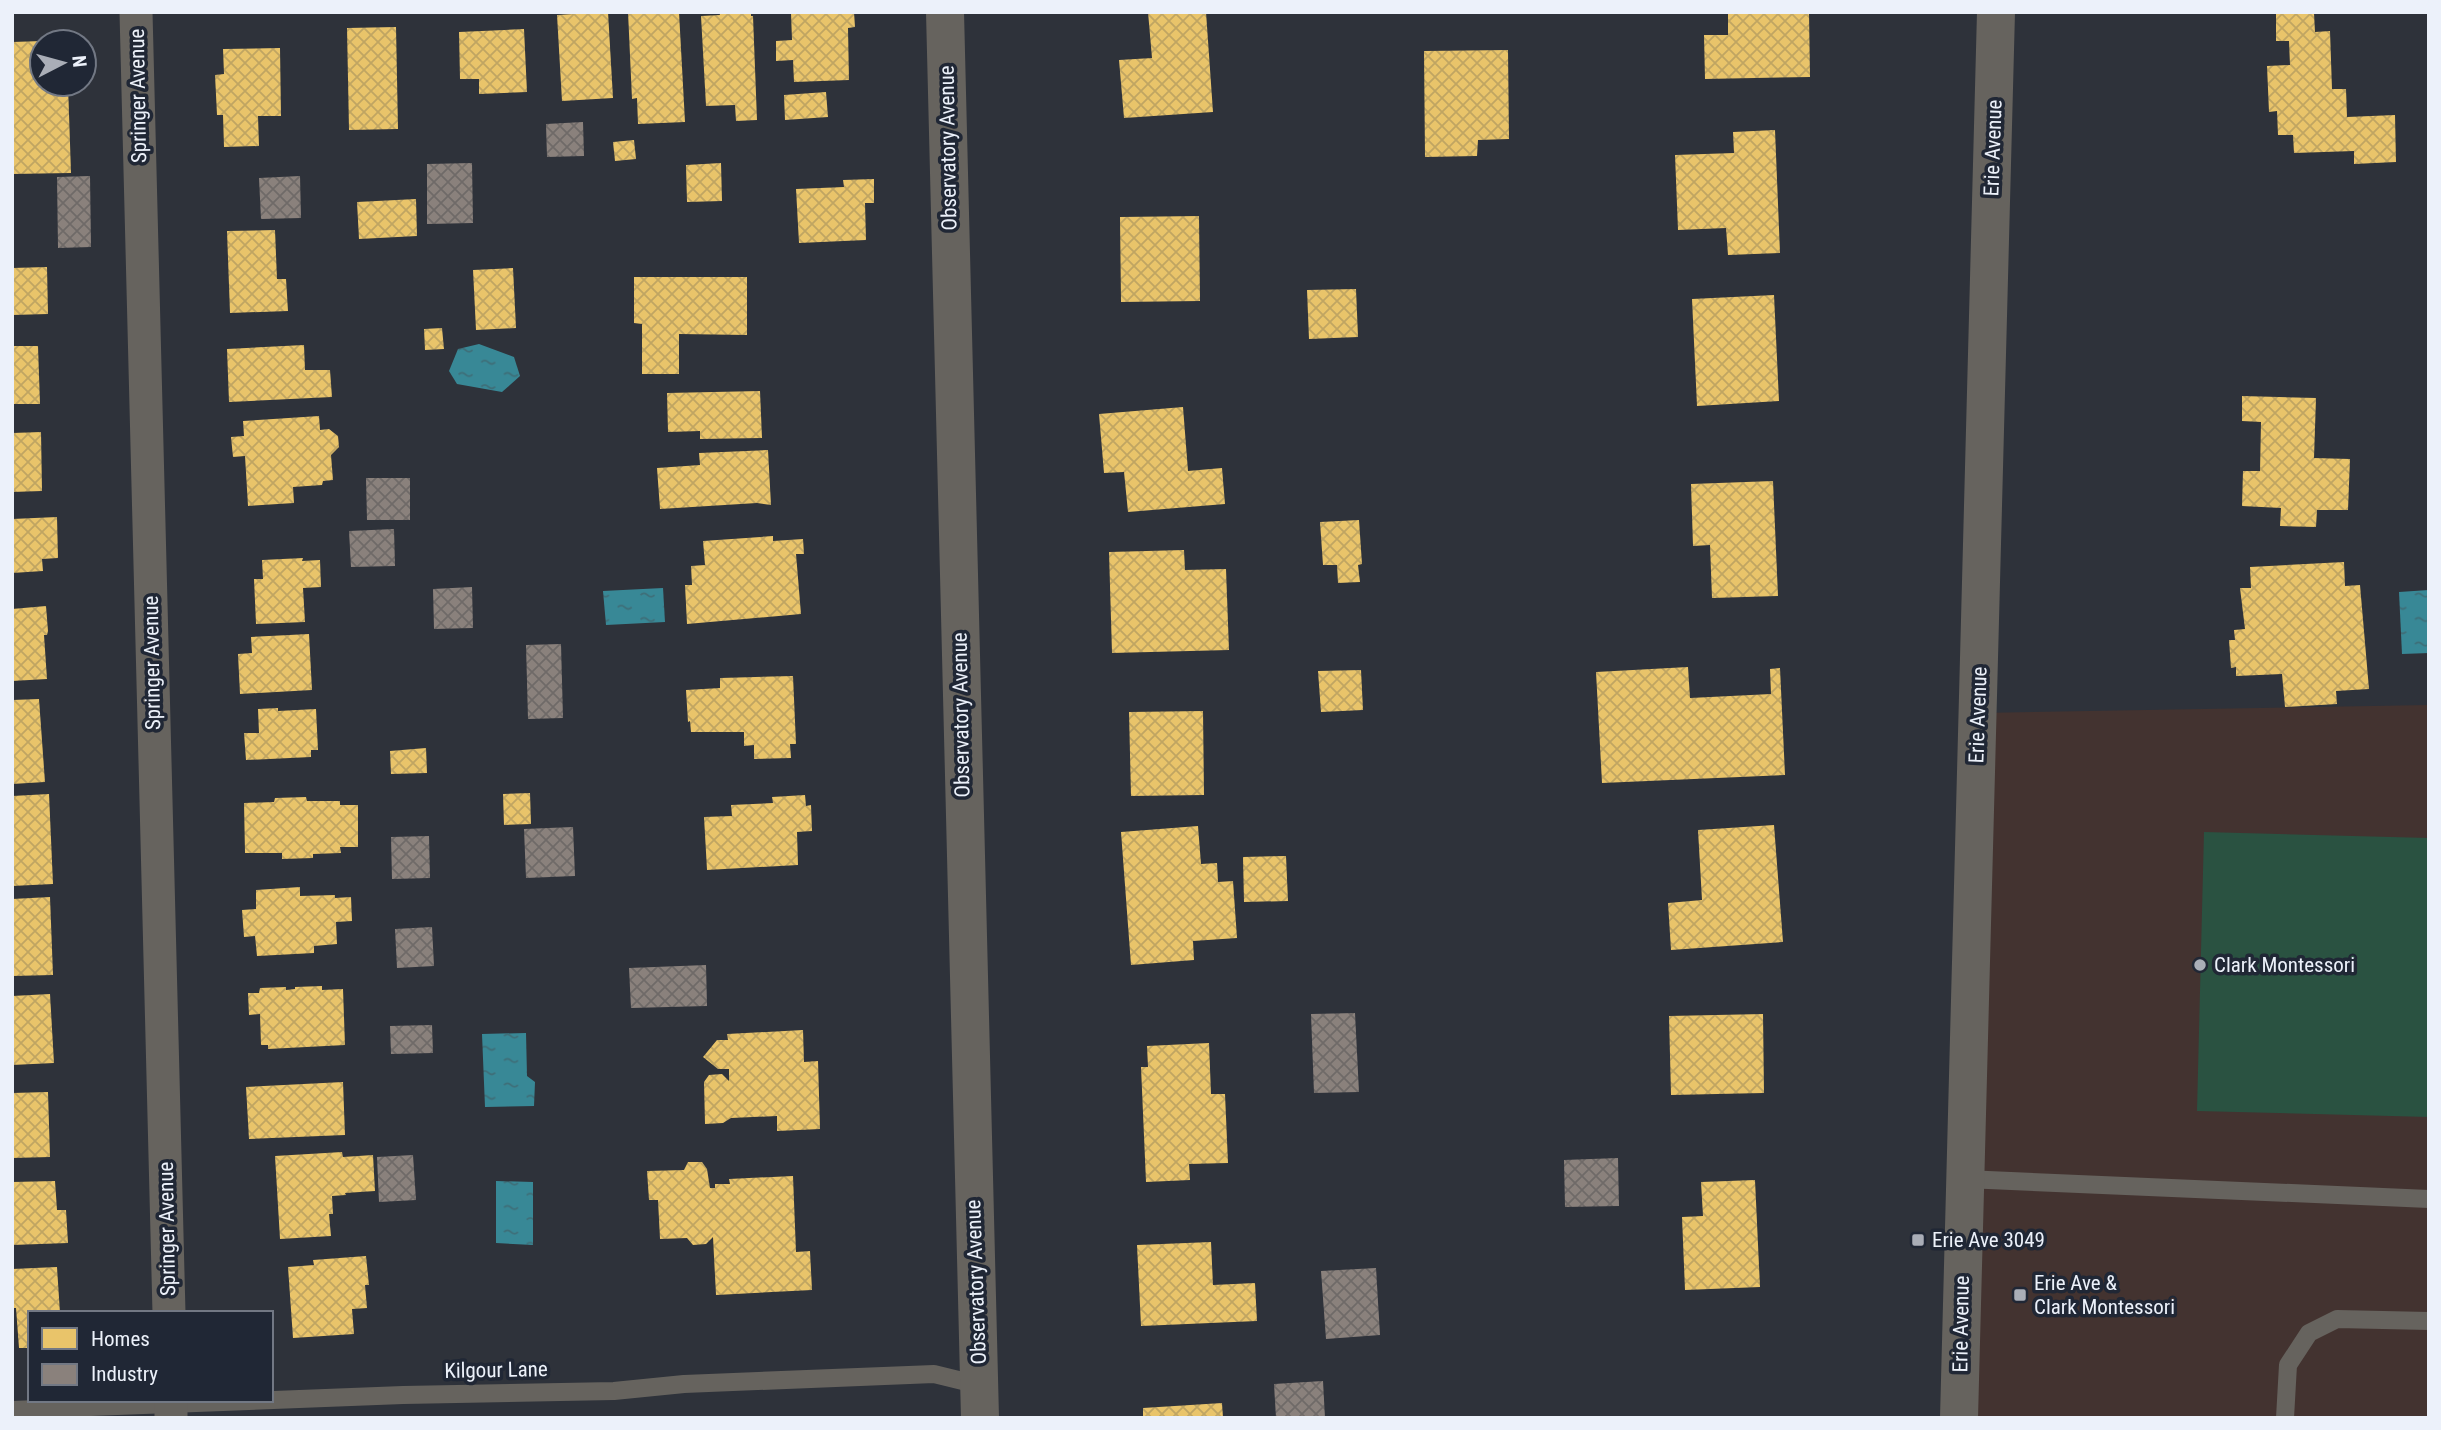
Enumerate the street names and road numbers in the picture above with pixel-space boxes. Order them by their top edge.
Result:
street label: Springer Avenue [125,28,151,163]
street label: Observatory Avenue [935,65,961,231]
street label: Erie Avenue [1979,99,2007,197]
street label: Springer Avenue [139,595,165,730]
street label: Observatory Avenue [948,632,974,798]
street label: Erie Avenue [1964,666,1992,764]
street label: Springer Avenue [154,1161,180,1296]
street label: Observatory Avenue [961,1199,991,1365]
street label: Erie Avenue [1948,1275,1974,1373]
street label: Kilgour Lane [444,1357,548,1383]

